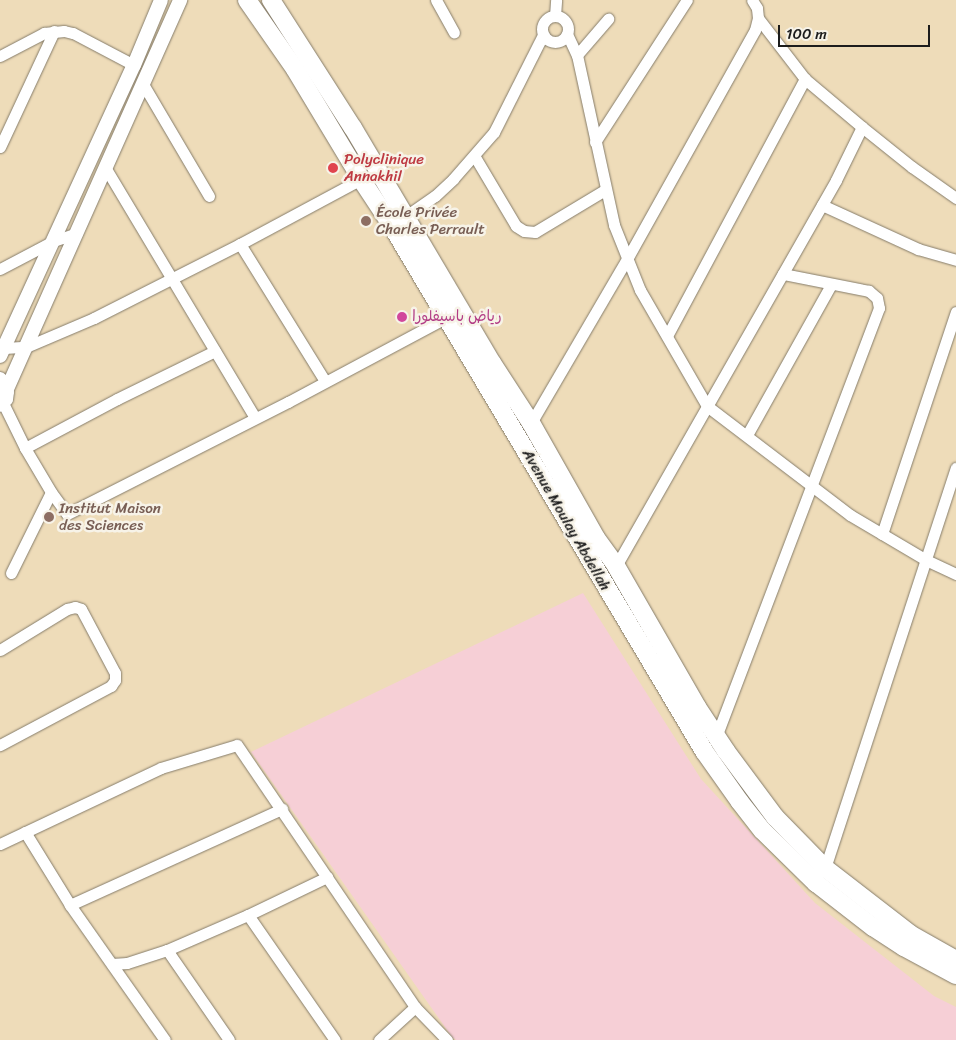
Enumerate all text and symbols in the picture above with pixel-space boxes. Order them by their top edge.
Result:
scale bar [781,15,934,47]
text: 100 m [786,21,827,47]
place label: Polyclinique Annakhil [344,150,424,185]
marker: Polyclinique Annakhil [326,161,340,175]
place label: École Privée Charles Perrault [376,203,485,238]
marker: École Privée Charles Perrault [360,215,372,227]
place label: رياض باسيفلورا [412,308,502,326]
marker: رياض باسيفلورا [396,311,408,323]
street label: Avenue Moulay Abdellah [518,446,614,594]
place label: Institut Maison des Sciences [59,499,161,534]
marker: Institut Maison des Sciences [43,511,55,523]

